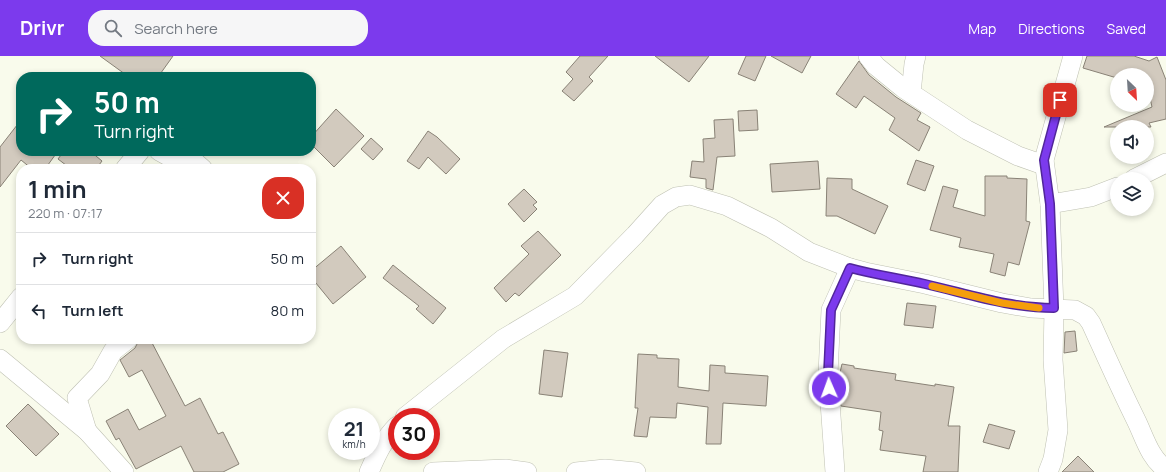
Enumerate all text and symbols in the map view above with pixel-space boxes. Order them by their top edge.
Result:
search box [88,10,368,46]
text: Drivr [20,15,64,41]
icon: search [102,17,124,39]
text: Search here [134,18,218,39]
text: Map [968,19,996,38]
text: Directions [1018,19,1085,38]
text: Saved [1107,19,1146,38]
north arrow [1110,68,1154,112]
map controls [1110,68,1154,216]
text: 50 m [94,83,160,121]
pin [1043,83,1077,117]
icon: right [28,88,80,140]
icon: arrive [1049,89,1071,111]
text: Turn right [94,119,175,143]
button: sound [1110,120,1154,164]
text: 1 min [28,172,87,205]
button: layers [1110,172,1154,216]
button: close [262,177,304,219]
text: 220 m · 07:17 [28,204,102,222]
icon: right [28,248,50,270]
text: Turn right [62,248,133,269]
text: 50 m [270,248,304,269]
icon: left [28,300,50,322]
text: Turn left [62,300,124,321]
text: 80 m [270,300,304,321]
position arrow [808,367,850,409]
speed limit sign: 30 [388,408,440,460]
text: 21 [344,415,364,442]
text: km/h [342,437,366,451]

